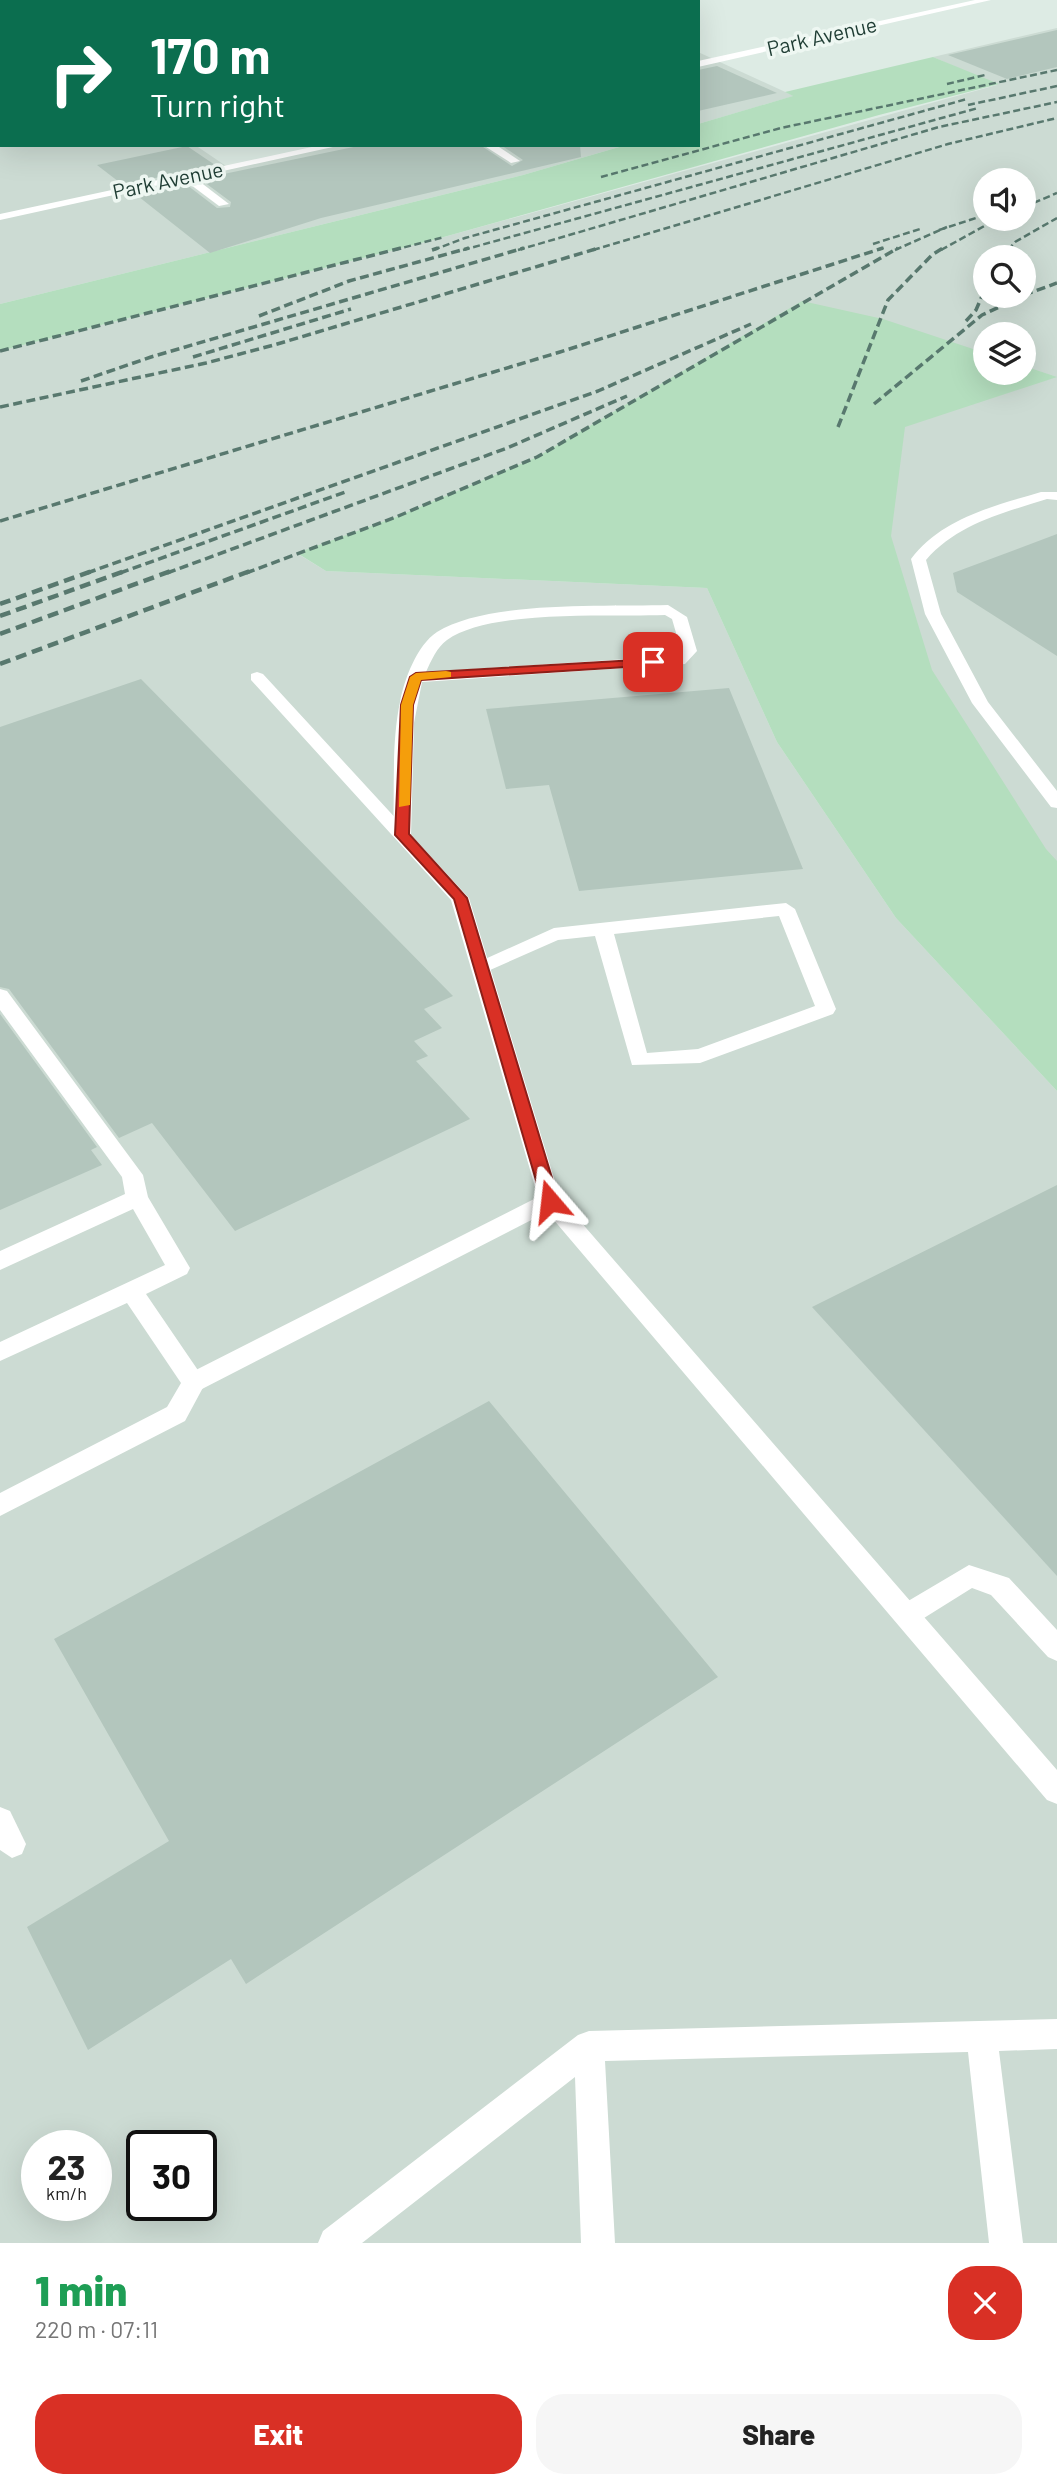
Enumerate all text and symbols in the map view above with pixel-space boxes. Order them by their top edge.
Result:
street label: Park Avenue [764,11,879,60]
text: 170 m [150,25,270,84]
icon: right [35,28,126,119]
text: Turn right [150,85,285,123]
street label: Park Avenue [110,156,225,203]
map controls [973,168,1036,385]
button: sound [973,168,1036,231]
button: search [973,245,1036,308]
button: layers [973,322,1036,385]
pin [623,632,683,692]
icon: arrive [634,643,672,681]
position arrow [513,1164,587,1238]
speed limit sign: 30 [126,2130,217,2221]
text: 23 [47,2145,86,2187]
text: km/h [46,2182,87,2204]
text: 1 min [35,2264,127,2314]
button: close [948,2266,1022,2340]
text: 220 m · 07:11 [35,2315,158,2343]
button: Exit [35,2394,522,2474]
button: Share [536,2394,1022,2474]

